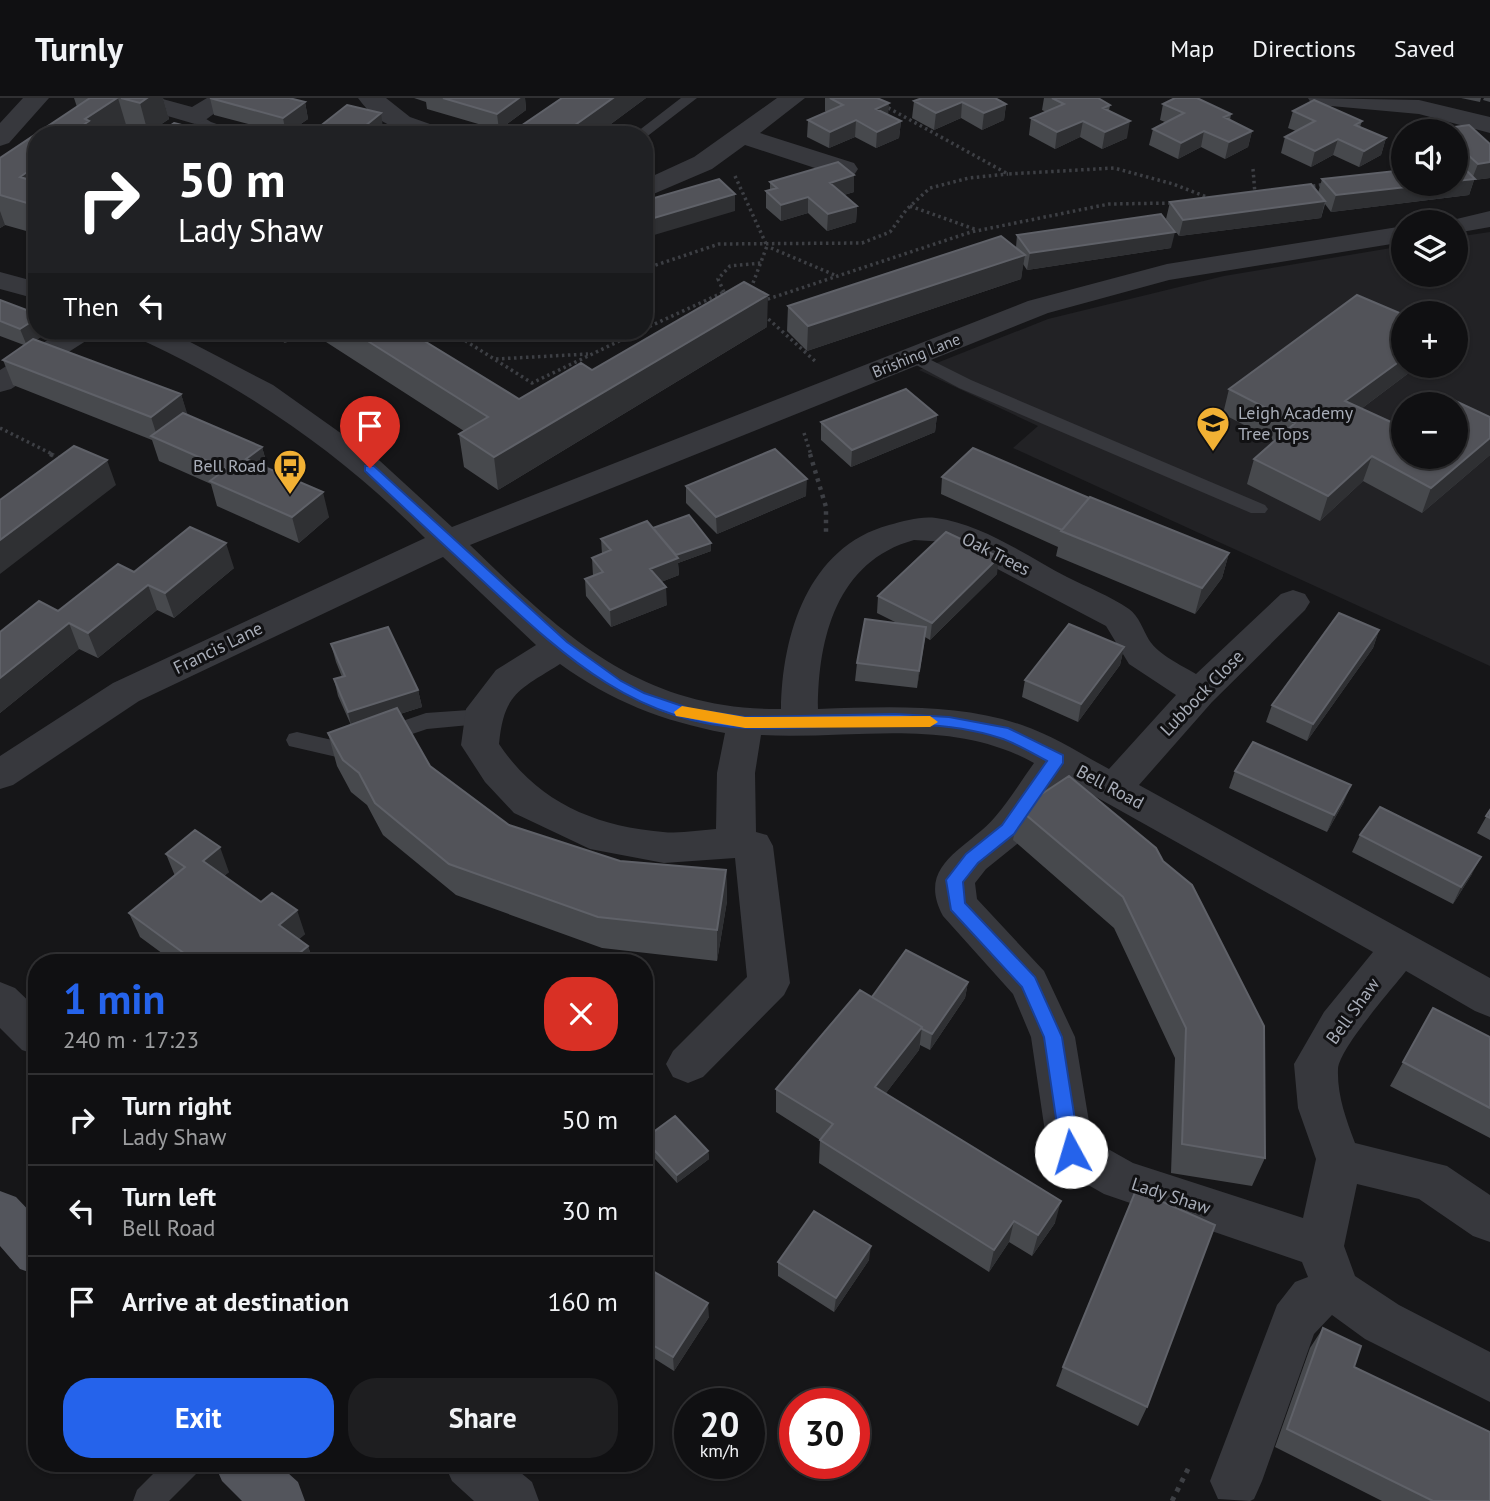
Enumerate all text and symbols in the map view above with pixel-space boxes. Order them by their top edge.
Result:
text: Turnly [35,27,123,70]
text: Map [1170,33,1214,64]
text: Directions [1252,33,1356,64]
text: Saved [1394,33,1455,64]
map controls [1391,119,1468,469]
button: sound [1391,119,1468,196]
text: 50 m [178,147,285,211]
icon: right [63,154,154,245]
text: Lady Shaw [178,209,323,251]
button: layers [1391,210,1468,287]
icon: left [133,287,171,325]
text: Then [63,290,119,323]
button: + [1391,301,1468,378]
street label: Brishing Lane [869,328,963,382]
button: − [1391,392,1468,469]
pin [340,396,400,468]
place label: Leigh Academy Tree Tops [1238,401,1354,445]
school or university icon: Leigh Academy Tree Tops [1194,404,1232,453]
icon: arrive [351,407,389,445]
bus stop icon: Bell Road [271,447,309,496]
place label: Bell Road [193,454,266,477]
street label: Oak Trees [958,527,1034,580]
street label: Francis Lane [169,616,266,679]
street label: Lubbock Close [1155,645,1248,740]
street label: Bell Road [1073,759,1148,814]
text: 1 min [63,971,165,1026]
street label: Bell Shaw [1321,972,1385,1048]
button: close [544,977,618,1051]
text: 240 m · 17:23 [63,1025,199,1054]
text: Turn right [122,1089,231,1122]
icon: right [63,1101,101,1139]
text: 50 m [562,1103,618,1136]
position arrow [1034,1115,1108,1189]
text: Lady Shaw [122,1122,226,1151]
street label: Lady Shaw [1129,1172,1214,1219]
text: Turn left [122,1180,216,1213]
icon: left [63,1192,101,1230]
text: 30 m [562,1194,618,1227]
text: Bell Road [122,1213,215,1242]
icon: arrive [63,1283,101,1321]
text: Arrive at destination [122,1285,349,1318]
text: 160 m [547,1285,618,1318]
button: Exit [63,1378,334,1458]
button: Share [348,1378,618,1458]
speed limit sign: 30 [779,1388,870,1479]
text: 20 [700,1401,739,1447]
text: km/h [700,1439,739,1462]

